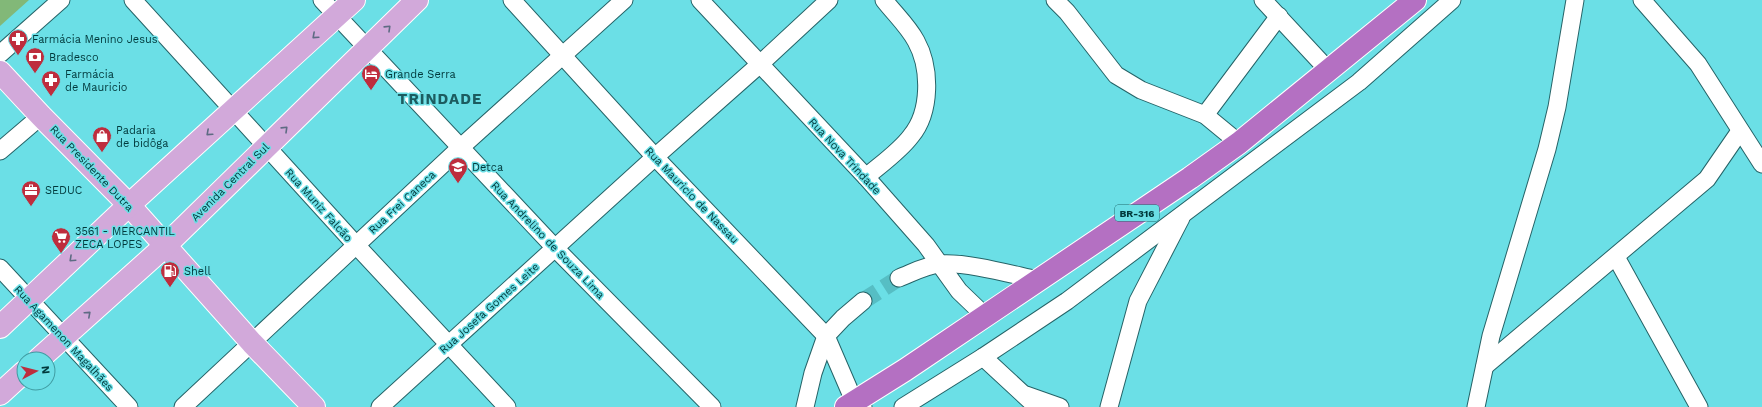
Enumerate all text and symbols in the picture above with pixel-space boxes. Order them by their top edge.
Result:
one-way arrow [383,25,391,33]
pharmacy icon: Farmácia Menino Jesus [7,28,29,56]
one-way arrow [312,31,320,39]
place label: Farmácia Menino Jesus [32,33,158,46]
bank icon: Bradesco [24,46,46,74]
place label: Bradesco [49,51,99,64]
hotel icon: Grande Serra [360,63,382,91]
place label: Farmácia de Mauricio [65,68,127,94]
place label: Grande Serra [385,68,456,81]
pharmacy icon: Farmácia de Mauricio [40,69,62,97]
district label: TRINDADE [398,90,482,108]
street label: Rua Nova Trindade [806,115,883,197]
street label: Rua Presidente Dutra [47,123,136,214]
place label: Padaria de bidôga [116,124,168,150]
shop icon: Padaria de bidôga [91,125,113,153]
one-way arrow [280,127,287,134]
one-way arrow [206,128,214,136]
street label: Avenida Central Sul [189,140,273,224]
street label: Rua Mauricio de Nassau [642,145,741,246]
school or university icon: Detca [447,156,469,184]
place label: Detca [472,161,503,174]
street label: Rua Muniz Falcão [282,166,355,245]
street label: Rua Frei Caneca [366,168,438,237]
office icon: SEDUC [20,179,42,207]
street label: Rua Andrelino de Souza Lima [488,179,607,302]
place label: SEDUC [45,184,83,197]
road number: BR-316 [1115,205,1159,221]
place label: 3561 - MERCANTIL ZECA LOPES [75,225,175,251]
supermarket icon: 3561 - MERCANTIL ZECA LOPES [50,226,72,254]
one-way arrow [69,254,77,262]
fuel station icon: Shell [159,260,181,288]
street label: Rua Josefa Gomes Leite [437,260,542,357]
place label: Shell [184,265,212,278]
street label: Rua Agamenon Magalhães [11,283,116,394]
one-way arrow [84,312,91,319]
north arrow [16,351,56,391]
text: N [38,365,52,375]

